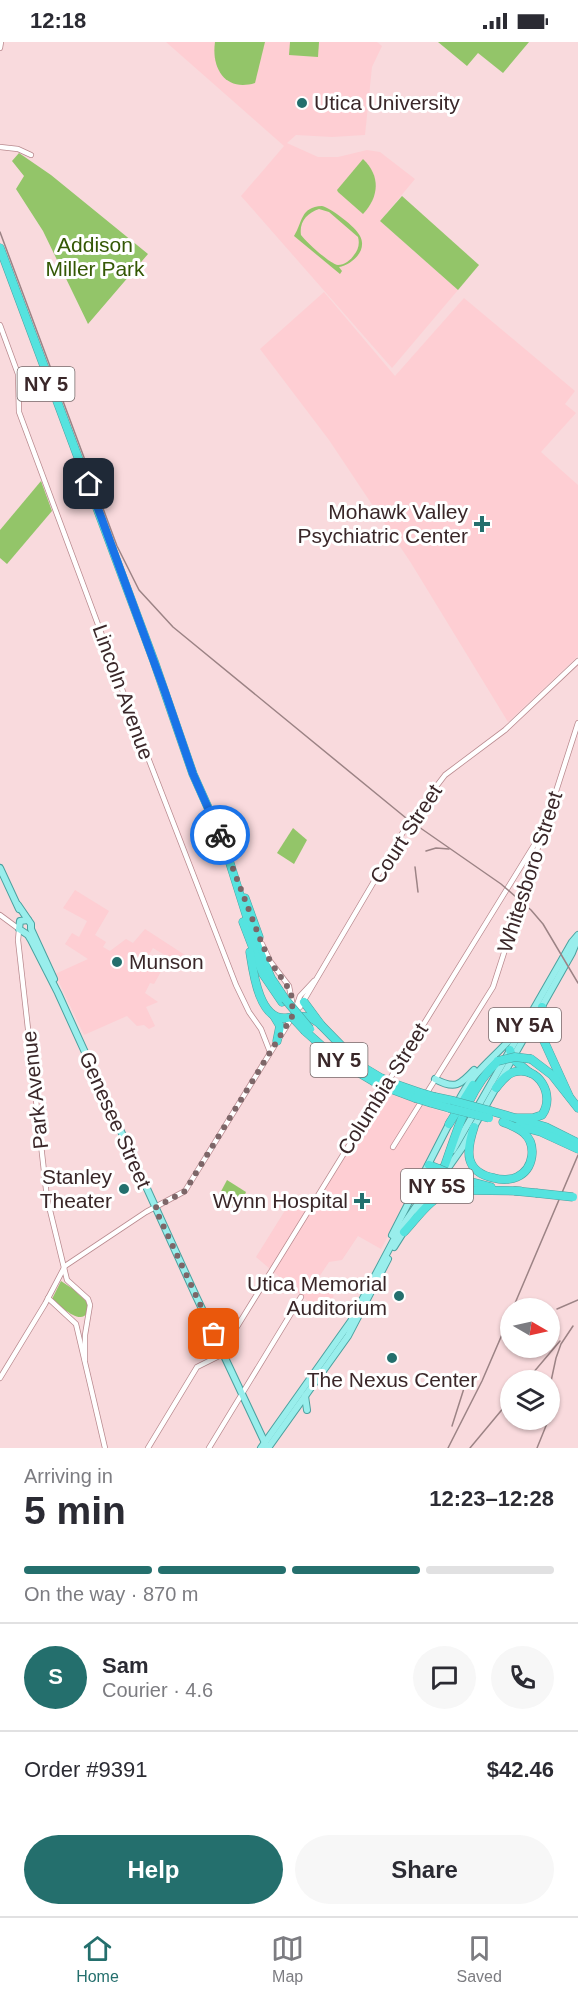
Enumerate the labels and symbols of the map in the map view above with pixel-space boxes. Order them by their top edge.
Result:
place label: Utica University [314,91,460,114]
marker: Utica University [295,96,309,110]
park label: Addison Miller Park [45,233,145,280]
road number: NY 5 [18,367,74,401]
pin [63,458,114,509]
place label: Mohawk Valley Psychiatric Center [298,500,468,547]
marker: Mohawk Valley Psychiatric Center [473,515,491,533]
street label: Lincoln Avenue [88,621,159,763]
street label: Court Street [365,780,446,887]
street label: Whitesboro Street [493,788,566,955]
courier [190,805,250,865]
place label: Munson [129,950,204,973]
marker: Munson [110,955,124,969]
road number: NY 5A [489,1008,561,1042]
street label: Columbia Street [333,1019,432,1159]
street label: Park Avenue [17,1030,52,1150]
road number: NY 5 [310,1043,368,1077]
street label: Genesee Street [75,1048,156,1192]
place label: Stanley Theater [40,1165,112,1212]
road number: NY 5S [401,1169,473,1203]
marker: Stanley Theater [117,1182,131,1196]
place label: Wynn Hospital [213,1189,348,1212]
marker: Wynn Hospital [353,1192,371,1210]
place label: Utica Memorial Auditorium [247,1272,387,1319]
marker: Utica Memorial Auditorium [392,1289,406,1303]
north arrow [500,1298,560,1358]
pin [188,1308,239,1359]
marker: The Nexus Center [385,1351,399,1365]
place label: The Nexus Center [307,1368,477,1391]

